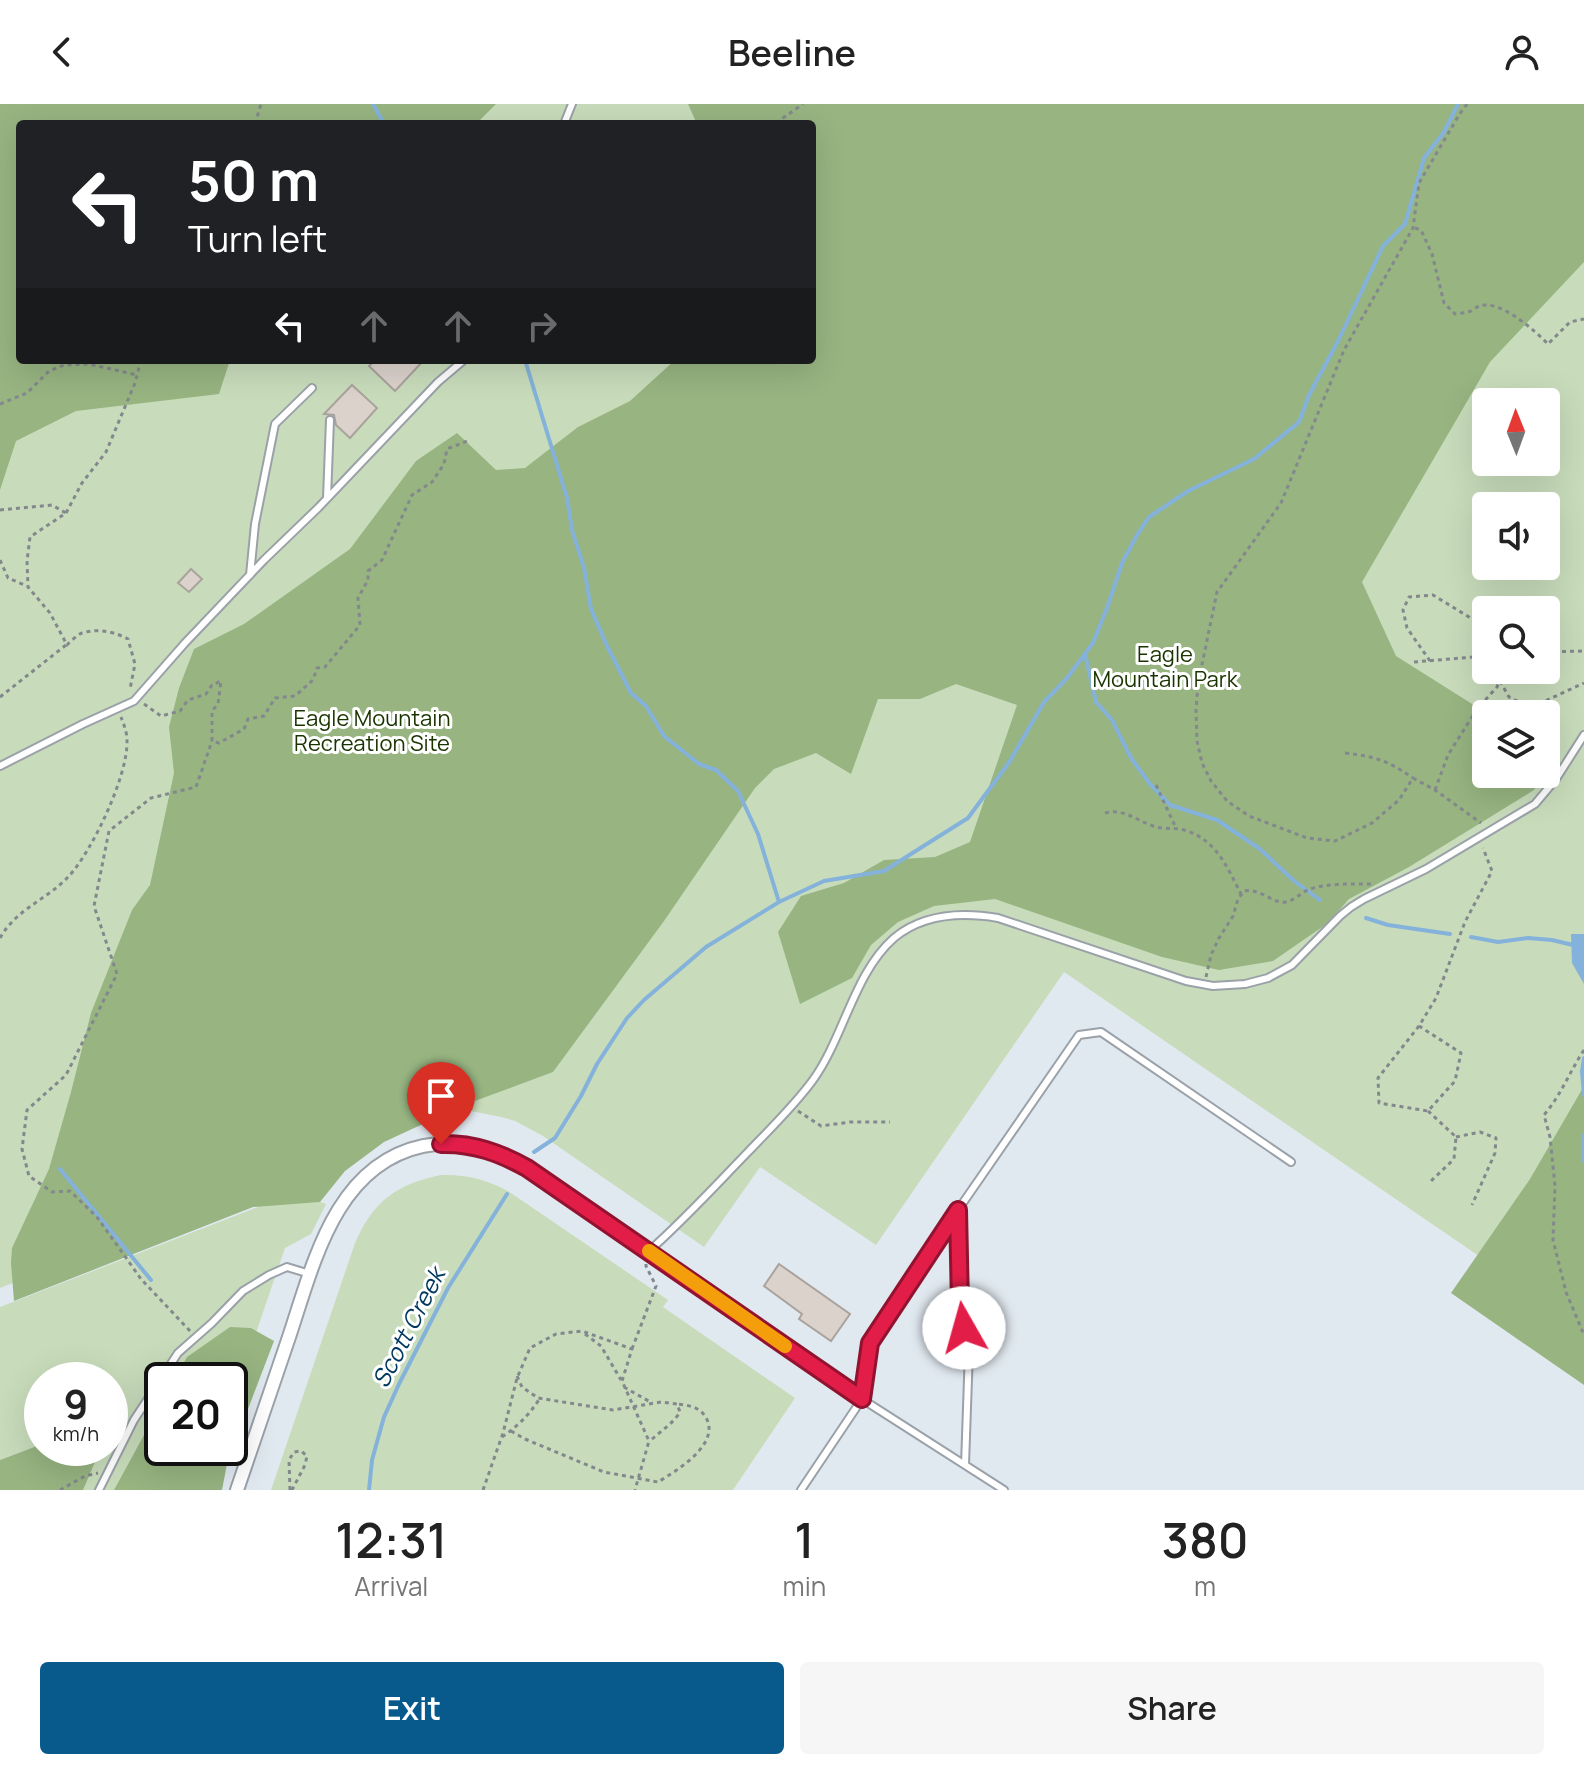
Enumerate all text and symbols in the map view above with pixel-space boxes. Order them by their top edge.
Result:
text: Beeline [728,28,856,77]
icon: back [40,30,84,74]
icon: person [1500,30,1544,74]
text: 50 m [188,141,319,218]
icon: left [56,152,160,256]
text: Turn left [188,214,327,263]
icon: left [268,304,312,348]
icon: ahead [352,304,396,348]
icon: ahead [436,304,480,348]
icon: right [520,304,564,348]
north arrow [1472,388,1560,476]
map controls [1472,388,1560,788]
button: sound [1472,492,1560,580]
button: search [1472,596,1560,684]
park label: Eagle Mountain Park [1092,639,1239,694]
button: layers [1472,700,1560,788]
park label: Eagle Mountain Recreation Site [293,703,451,758]
pin [407,1062,475,1144]
icon: arrive [419,1074,463,1118]
water label: Scott Creek [363,1259,453,1393]
position arrow [922,1286,1006,1370]
speed limit sign: 20 [144,1362,248,1466]
text: 9 [64,1376,88,1431]
text: km/h [53,1420,99,1447]
text: 12:31 [335,1507,447,1572]
text: 1 [794,1507,815,1572]
text: 380 [1162,1507,1249,1572]
text: Arrival [354,1568,428,1604]
text: min [783,1568,826,1604]
text: m [1194,1568,1216,1604]
button: Exit [40,1662,784,1754]
button: Share [800,1662,1544,1754]

